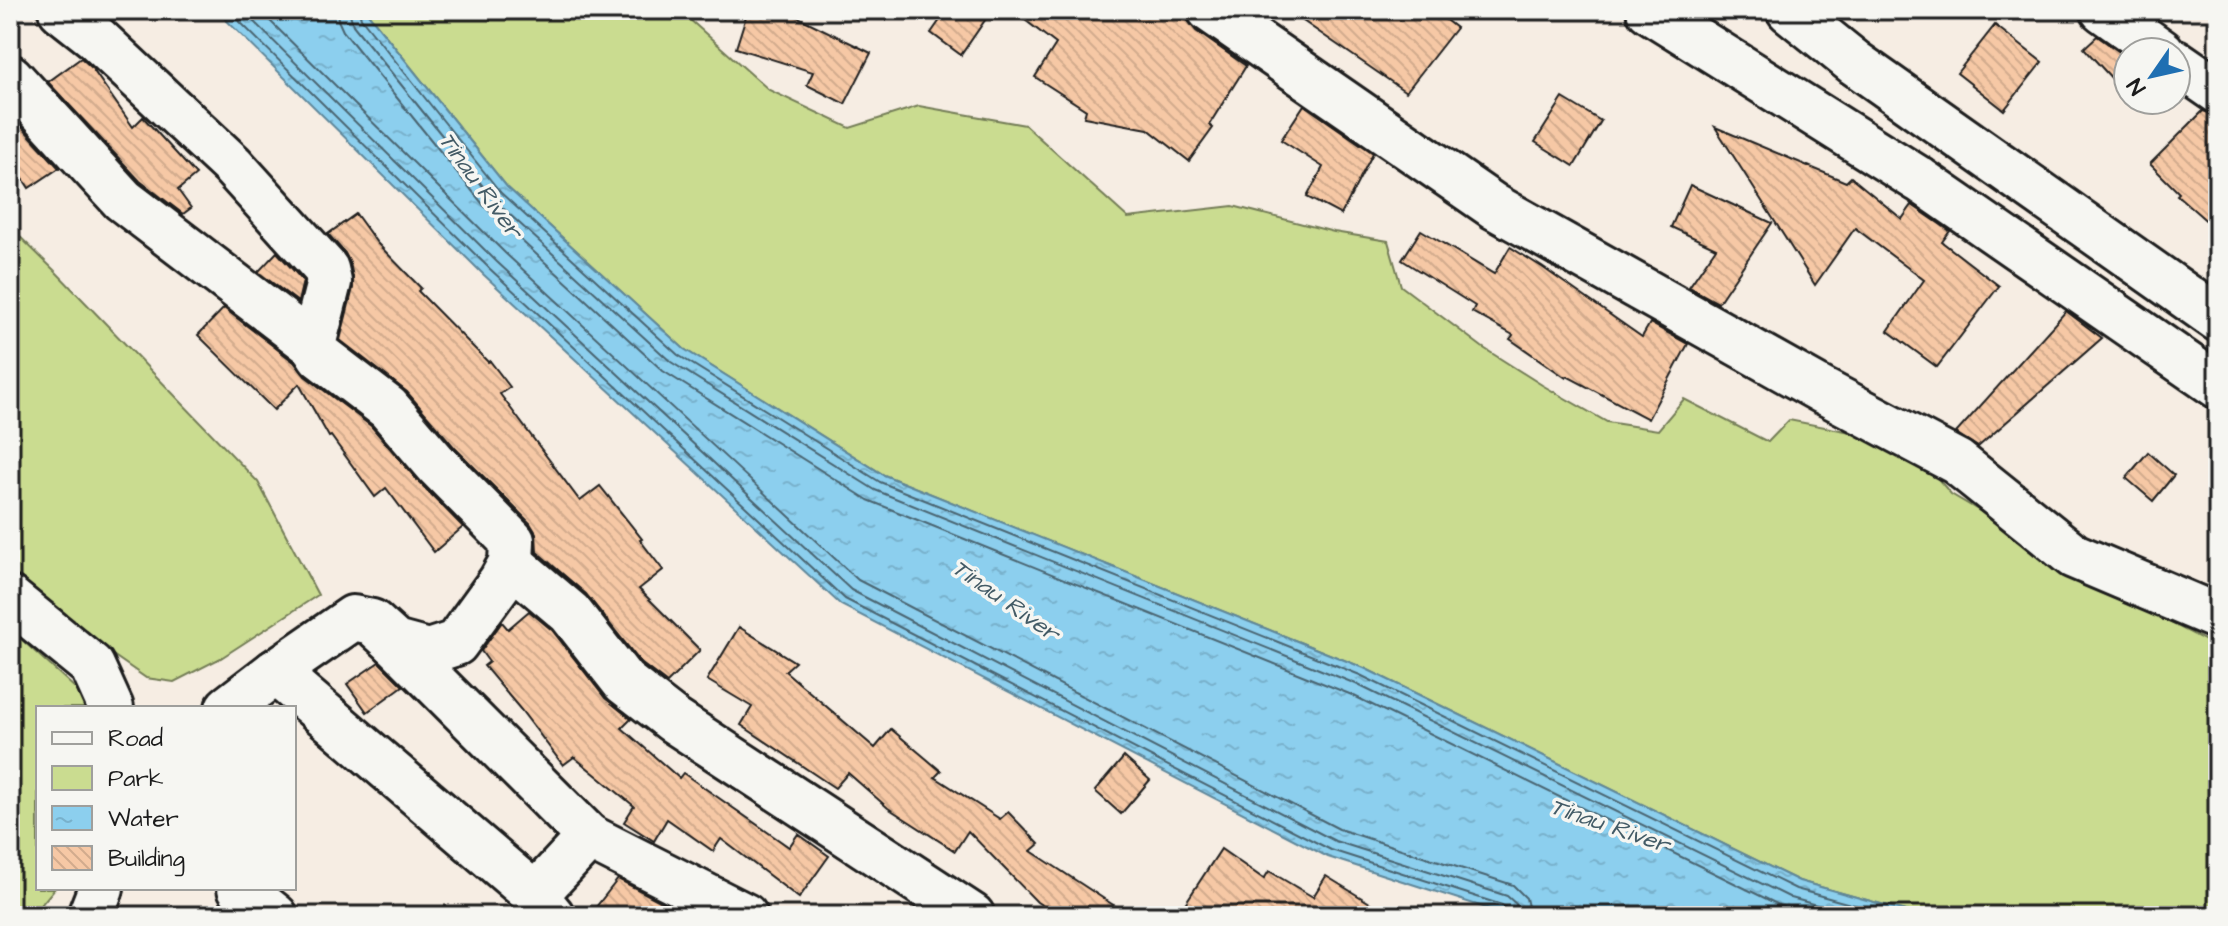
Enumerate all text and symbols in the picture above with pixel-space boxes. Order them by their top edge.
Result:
north arrow [2112,36,2192,116]
text: N [2120,72,2153,101]
water label: Tinau River [430,125,532,248]
water label: Tinau River [945,551,1068,652]
legend [36,706,296,890]
text: Road [108,722,163,756]
text: Park [108,762,164,796]
water label: Tinau River [1546,790,1676,863]
text: Water [108,802,179,836]
text: Building [108,842,185,877]

